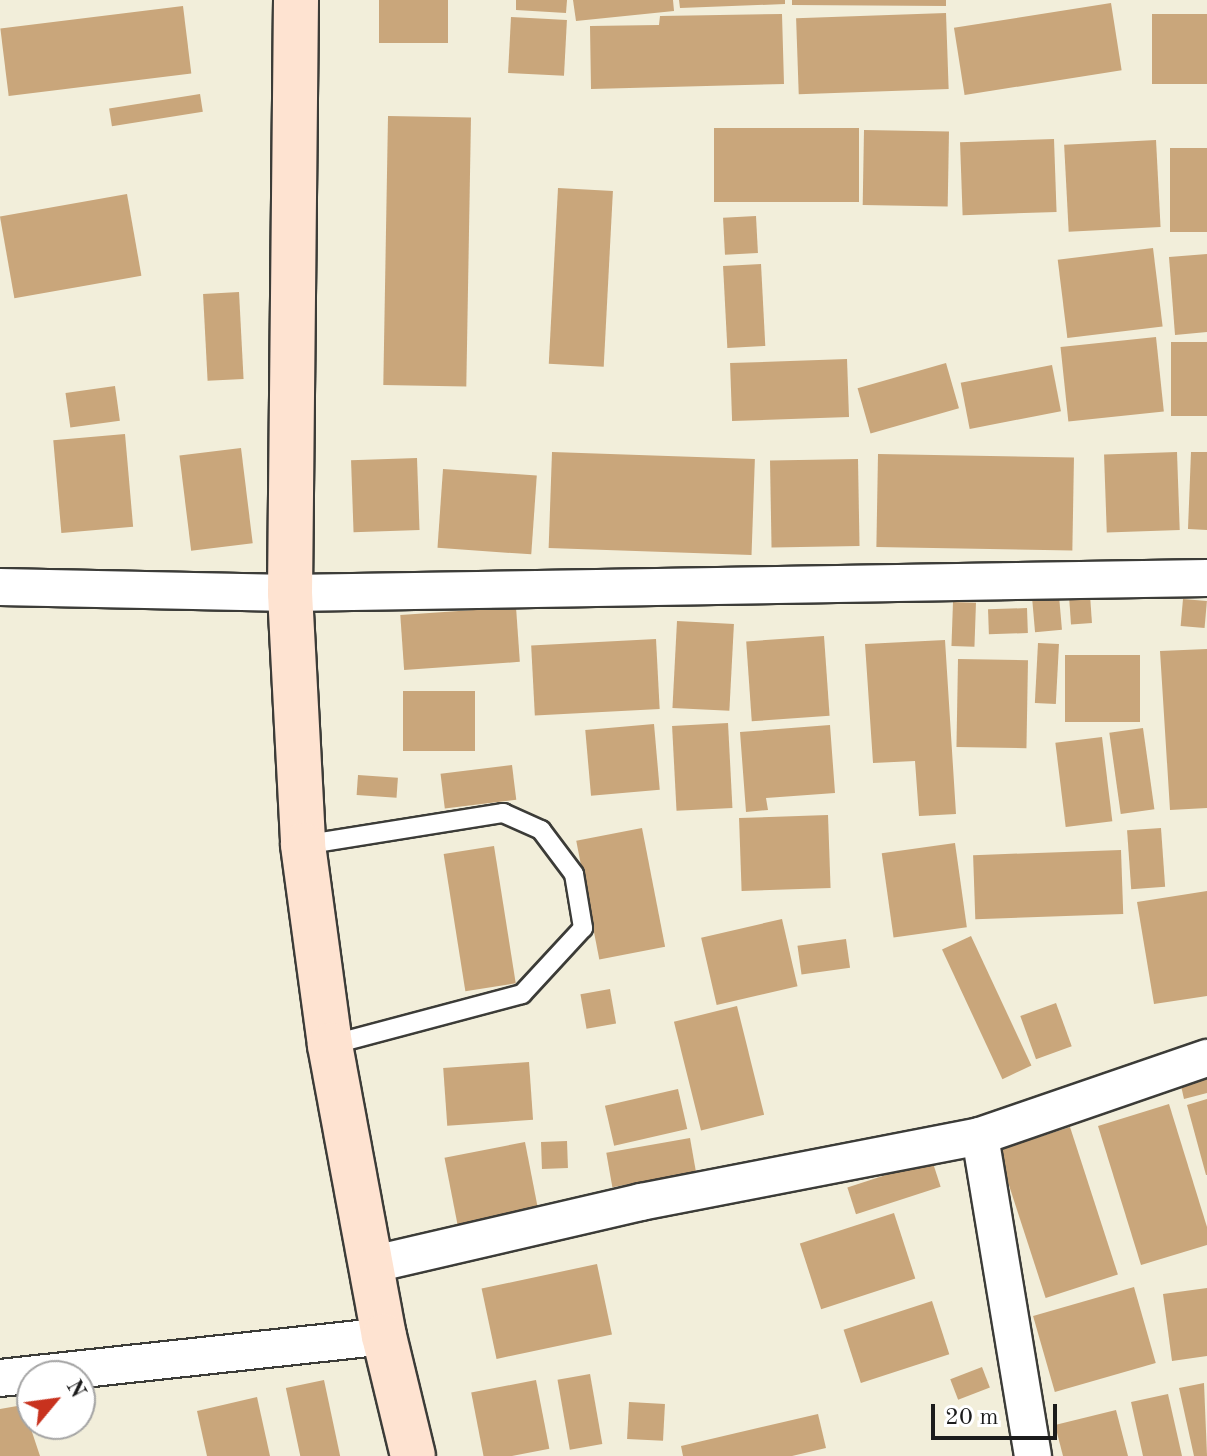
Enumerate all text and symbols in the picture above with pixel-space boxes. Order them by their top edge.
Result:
north arrow [16,1360,96,1440]
text: N [62,1377,89,1402]
scale bar [935,1388,1061,1438]
text: 20 m [945,1406,999,1430]

